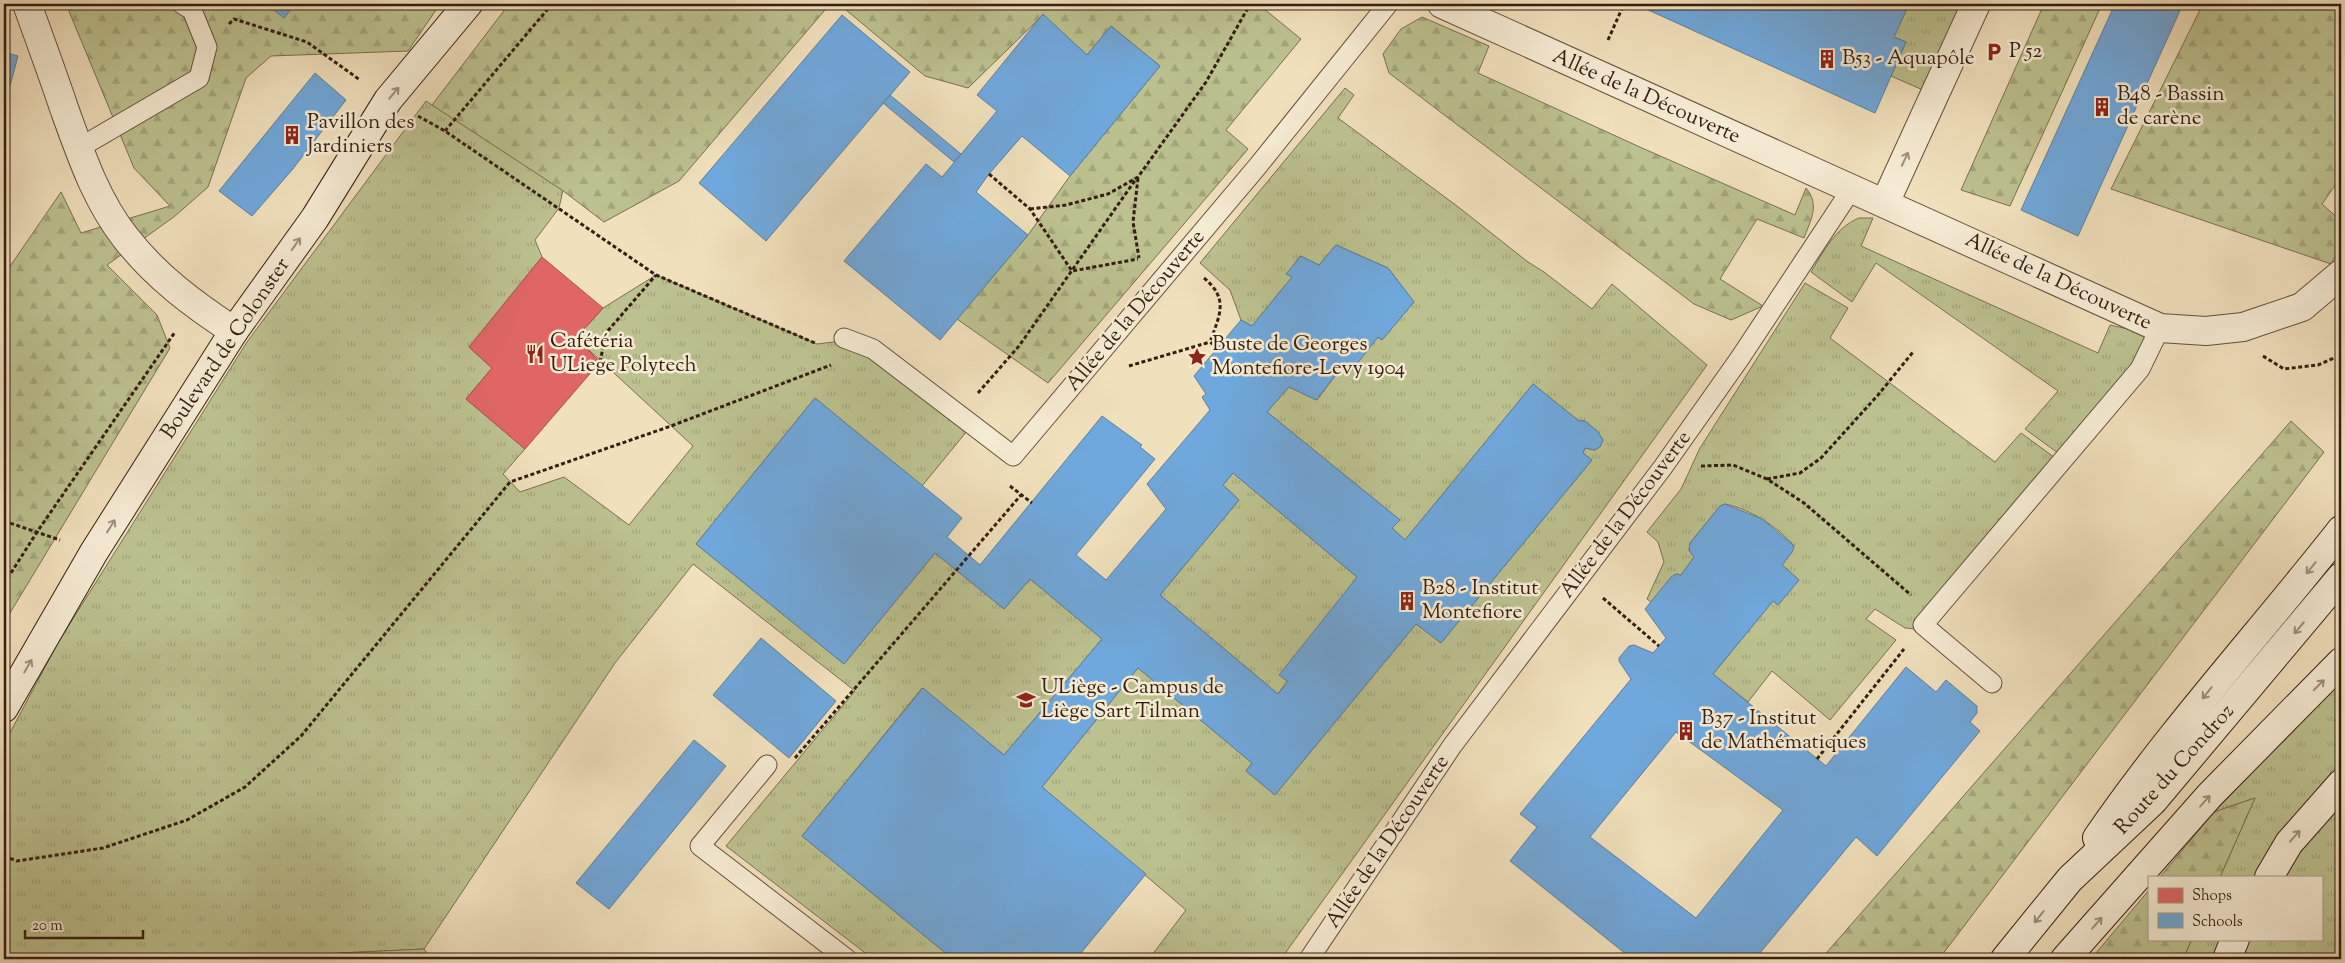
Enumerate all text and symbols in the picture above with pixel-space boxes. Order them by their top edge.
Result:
place label: P 52 [2009,37,2042,67]
parking icon: P 52 [1983,41,2005,63]
street label: Allée de la Découverte [1547,42,1745,152]
place label: B53 - Aquapôle [1842,44,1975,74]
building icon: B53 - Aquapôle [1816,48,1838,70]
place label: B48 - Bassin de carène [2117,80,2225,134]
one-way arrow [389,87,400,100]
building icon: B48 - Bassin de carène [2091,96,2113,118]
place label: Pavillon des Jardiniers [306,108,414,162]
building icon: Pavillon des Jardiniers [281,124,303,146]
one-way arrow [1901,152,1911,167]
street label: Allée de la Découverte [1059,224,1213,398]
street label: Allée de la Découverte [1960,226,2156,338]
one-way arrow [291,237,301,251]
street label: Boulevard de Colonster [154,252,298,446]
place label: Cafétéria ULiege Polytech [550,327,697,381]
place label: Buste de Georges Montefiore-Levy 1904 [1212,330,1405,384]
restaurant icon: Cafétéria ULiege Polytech [524,343,546,365]
place icon: Buste de Georges Montefiore-Levy 1904 [1186,346,1208,368]
street label: Allée de la Découverte [1553,425,1699,605]
one-way arrow [106,519,116,533]
one-way arrow [2305,561,2316,574]
place label: B28 - Institut Montefiore [1422,574,1539,628]
building icon: B28 - Institut Montefiore [1396,590,1418,612]
one-way arrow [2293,621,2304,634]
one-way arrow [23,658,33,673]
place label: ULiège - Campus de Liège Sart Tilman [1041,673,1224,727]
one-way arrow [2313,679,2325,691]
one-way arrow [2202,686,2213,699]
school or university icon: ULiège - Campus de Liège Sart Tilman [1015,689,1037,711]
street label: Route du Condroz [2108,698,2242,842]
place label: B37 - Institut de Mathématiques [1701,704,1866,758]
building icon: B37 - Institut de Mathématiques [1675,720,1697,742]
street label: Allée de la Découverte [1319,749,1457,935]
one-way arrow [2199,794,2210,807]
one-way arrow [2290,830,2301,843]
legend [2148,876,2322,940]
text: Shops [2192,886,2232,907]
scale bar [25,908,142,940]
one-way arrow [2034,911,2045,924]
text: Schools [2192,912,2243,933]
text: 20 m [32,916,63,937]
one-way arrow [2091,916,2103,929]

